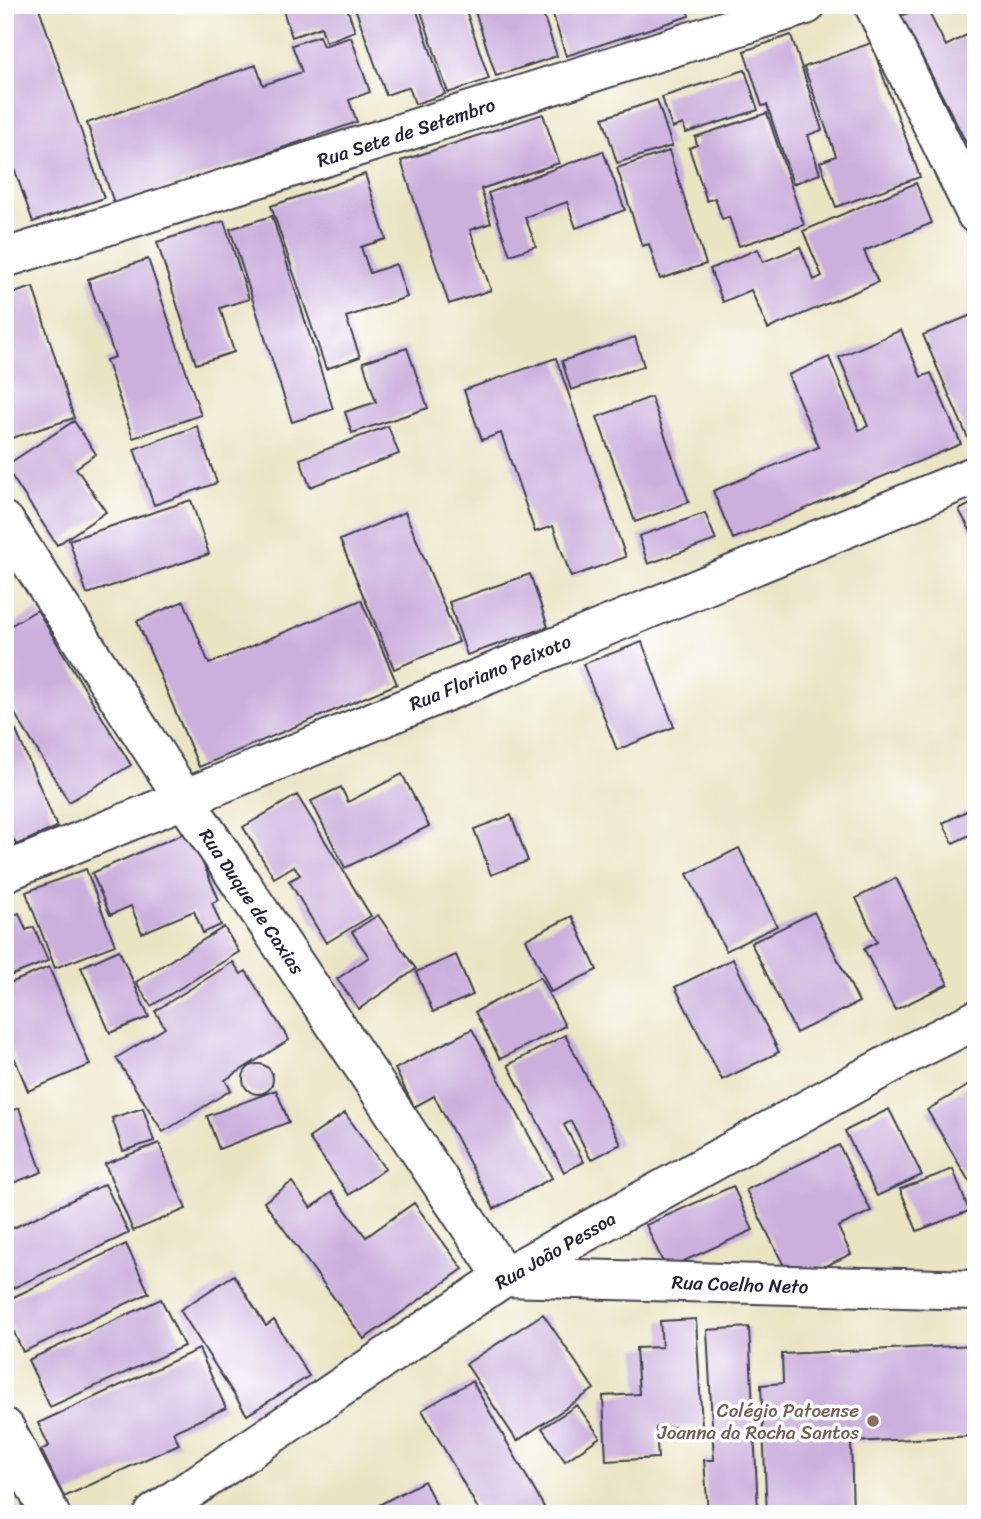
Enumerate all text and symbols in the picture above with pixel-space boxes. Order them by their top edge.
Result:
street label: Rua Sete de Setembro [313,88,500,177]
street label: Rua Floriano Peixoto [404,625,577,720]
street label: Rua Duque de Caxias [190,821,313,981]
street label: Rua João Pessoa [488,1202,623,1299]
street label: Rua Coelho Neto [671,1266,809,1303]
place label: Colégio Patoense Joanna da Rocha Santos [657,1394,859,1449]
marker: Colégio Patoense Joanna da Rocha Santos [865,1413,881,1429]

